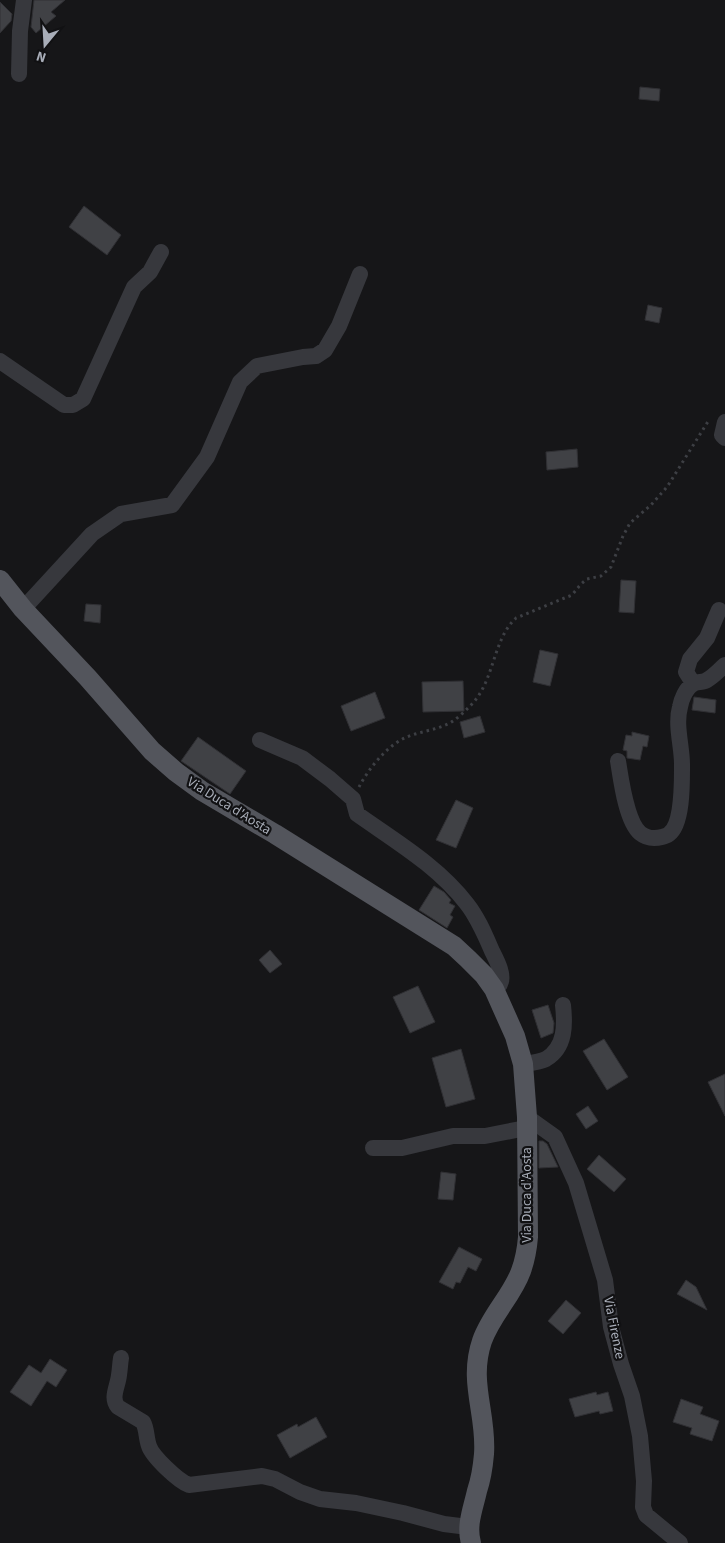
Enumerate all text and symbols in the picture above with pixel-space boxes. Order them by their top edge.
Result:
north arrow [20,20,70,70]
text: N [34,45,49,67]
street label: Via Duca d'Aosta [183,772,275,840]
street label: Via Duca d'Aosta [517,1147,537,1243]
street label: Via Firenze [598,1295,630,1361]

